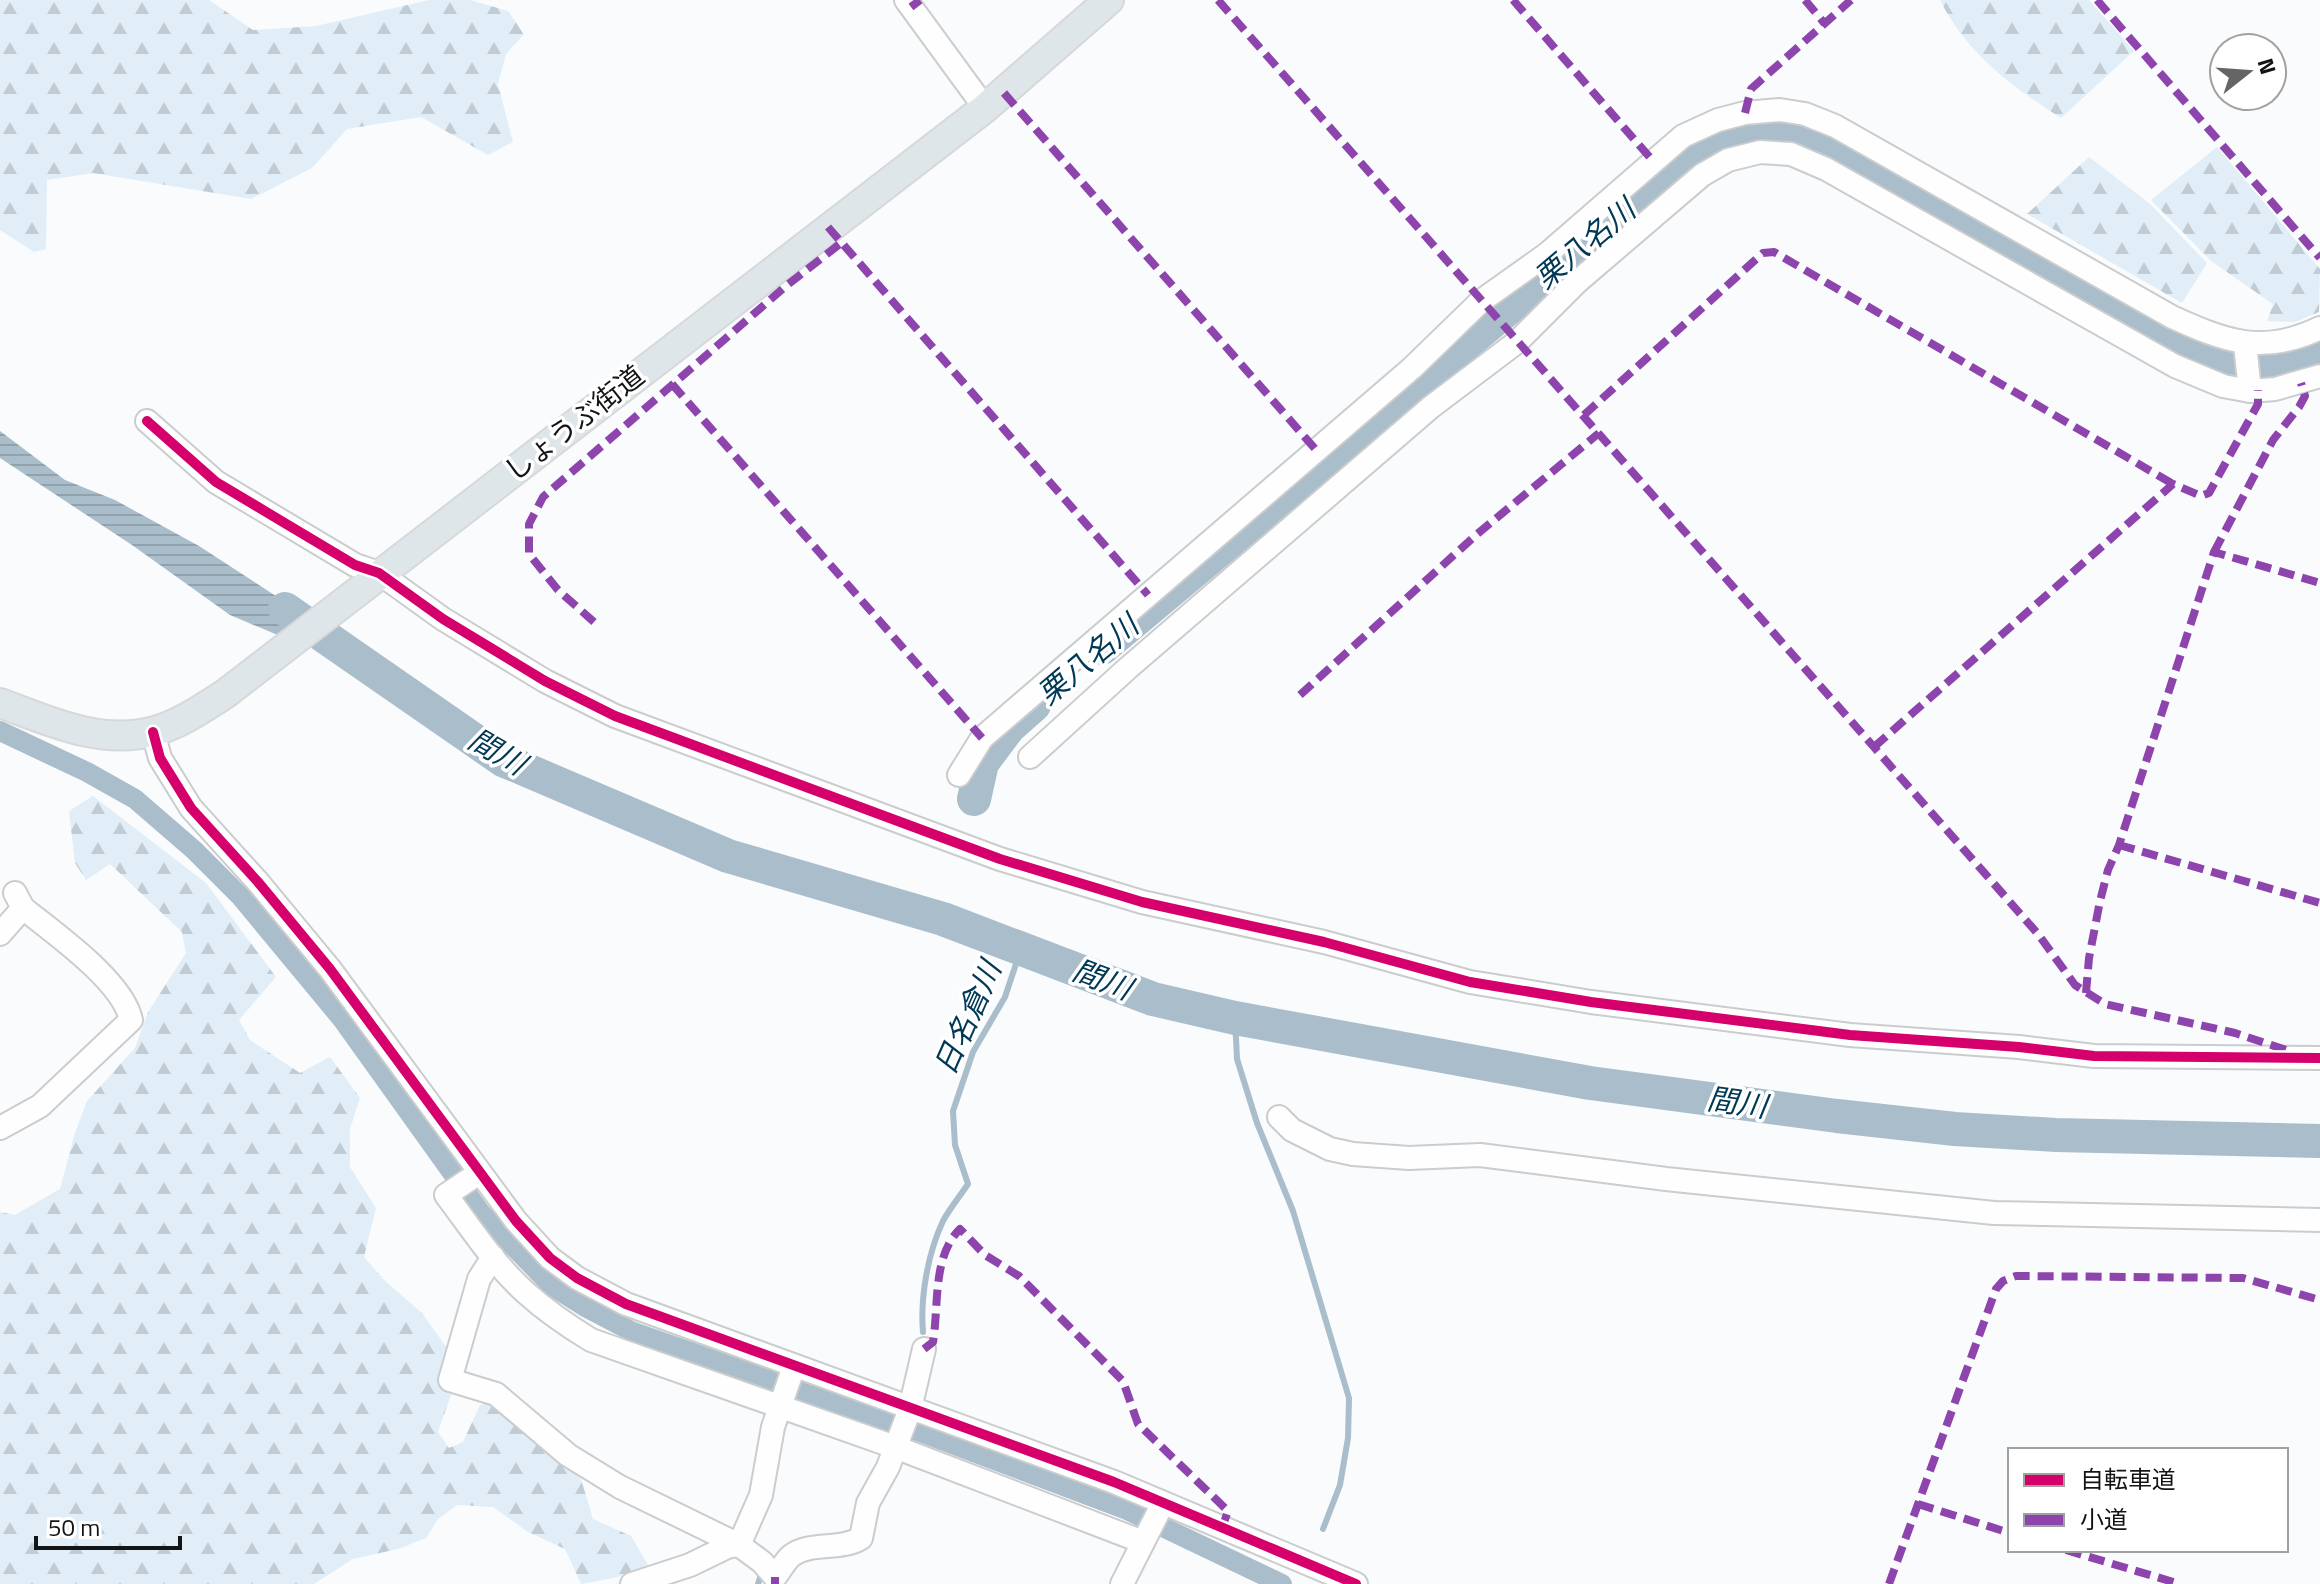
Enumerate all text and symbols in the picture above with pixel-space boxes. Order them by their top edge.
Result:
north arrow [2208,32,2288,112]
text: N [2249,54,2286,78]
water label: 栗八名川 [1524,185,1647,299]
street label: しょうぶ街道 [494,354,653,491]
water label: 栗八名川 [1027,601,1150,715]
water label: 間川 [460,716,538,788]
water label: 間川 [1066,947,1141,1012]
water label: 日名倉川 [922,951,1014,1082]
water label: 間川 [1704,1075,1773,1129]
legend [2008,1448,2288,1552]
text: 自転車道 [2080,1461,2176,1497]
scale bar [36,1500,180,1550]
text: 小道 [2080,1501,2128,1537]
text: 50 m [48,1509,100,1545]

